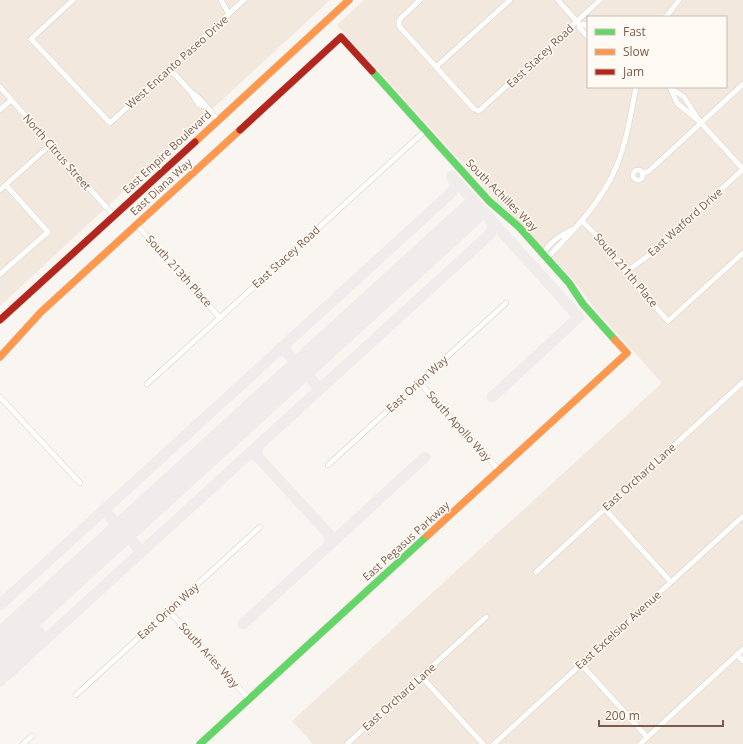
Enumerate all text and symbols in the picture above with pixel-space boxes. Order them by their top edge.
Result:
street label: West Encanto Paseo Drive [122,11,231,112]
legend [587,16,727,88]
street label: East Stacey Road [503,21,576,91]
text: Fast [623,23,646,40]
text: Slow [623,43,650,60]
text: Jam [622,63,644,80]
street label: East Empire Boulevard [119,107,214,197]
street label: North Citrus Street [20,110,95,193]
street label: East Diana Way [126,154,195,219]
street label: South Achilles Way [463,155,542,234]
street label: East Watford Drive [644,184,725,259]
street label: East Stacey Road [249,222,323,291]
street label: South 211th Place [591,230,662,310]
street label: South 213th Place [143,231,216,310]
street label: East Orion Way [383,352,451,415]
street label: South Apollo Way [424,387,495,464]
street label: East Orchard Lane [599,440,679,514]
street label: East Pegasus Parkway [359,497,453,584]
street label: East Orion Way [134,579,202,642]
street label: East Excelsior Avenue [572,587,664,672]
street label: South Aries Way [176,619,243,691]
street label: East Orchard Lane [359,660,439,734]
scale bar [599,702,723,728]
text: 200 m [605,707,640,724]

